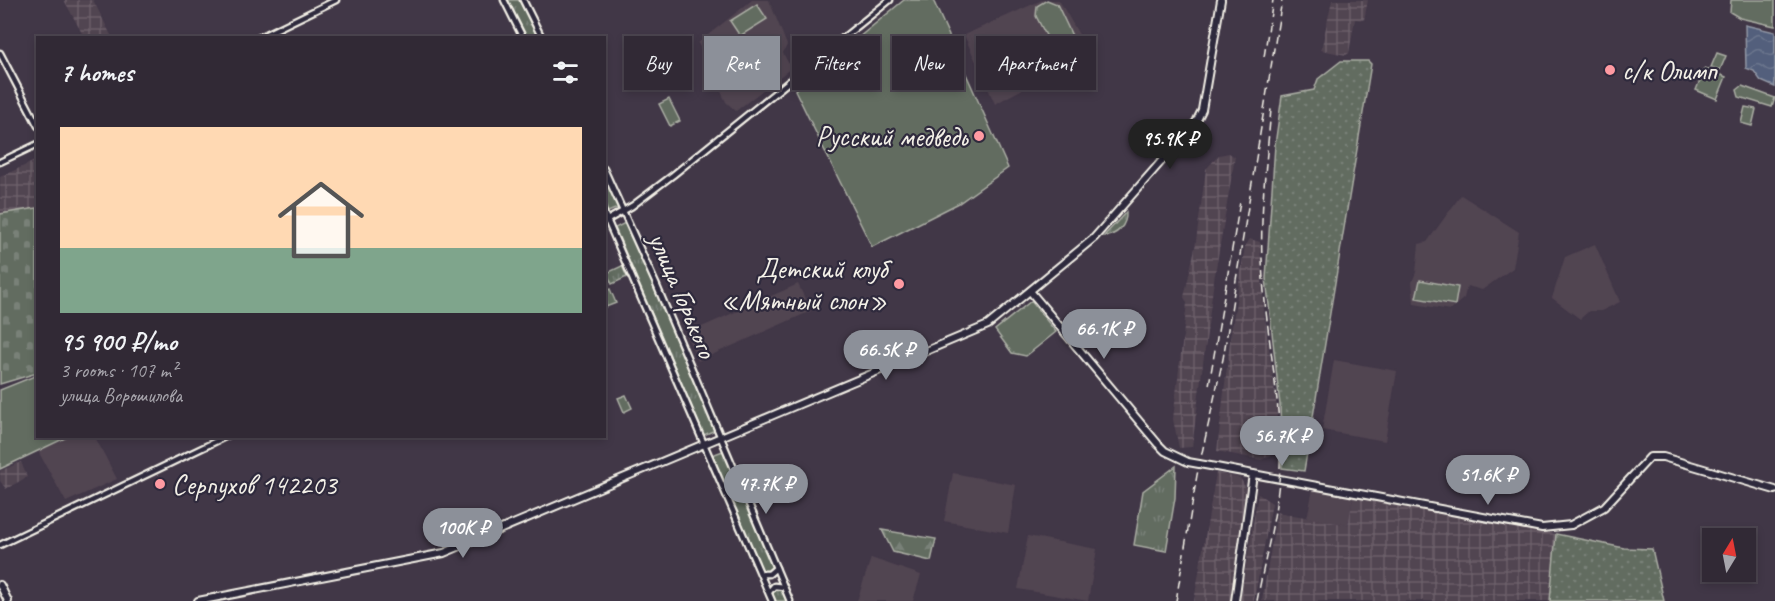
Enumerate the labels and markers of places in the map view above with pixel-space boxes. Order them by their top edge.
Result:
place label: с/к Олимп [1622,53,1718,88]
marker: с/к Олимп [1603,63,1617,77]
place label: Русский медведь [816,119,969,154]
pin: 95.9K ₽ [1115,119,1225,170]
marker: Русский медведь [972,129,986,143]
place label: Детский клуб «Мятный слон» [721,251,893,318]
marker: Детский клуб «Мятный слон» [892,277,906,291]
pin: 66.1K ₽ [1049,309,1159,360]
pin: 66.5K ₽ [831,330,941,381]
pin: 56.7K ₽ [1227,416,1337,467]
pin: 51.6K ₽ [1433,455,1543,506]
pin: 47.7K ₽ [711,464,821,515]
place label: Серпухов 142203 [172,467,339,502]
marker: Серпухов 142203 [153,477,167,491]
pin: 100K ₽ [414,508,512,559]

